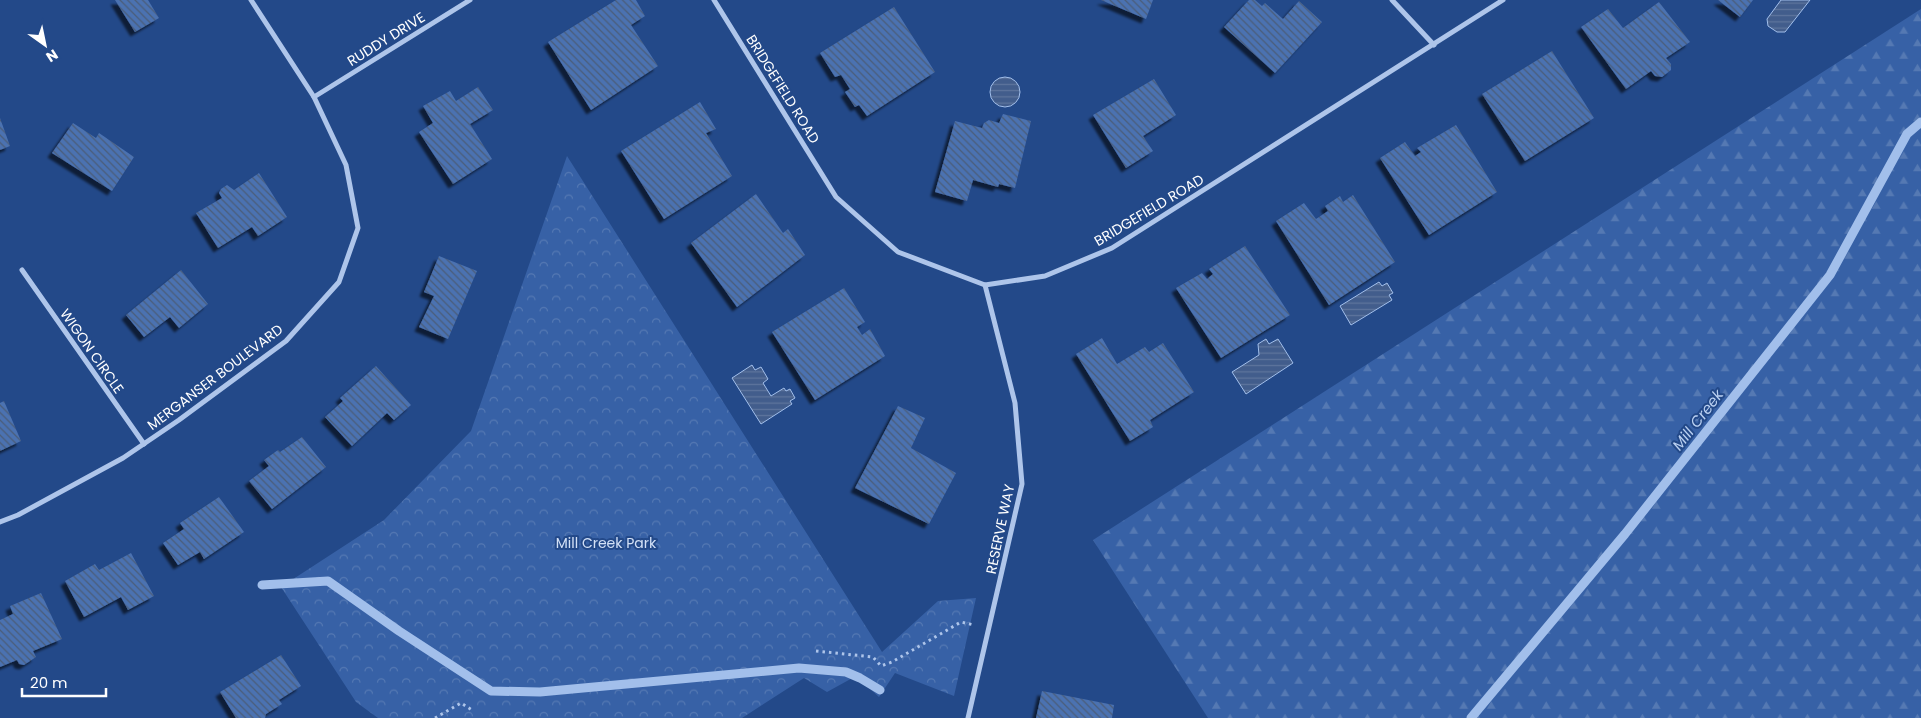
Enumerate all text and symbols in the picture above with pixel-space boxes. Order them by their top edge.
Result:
street label: RUDDY DRIVE [343,7,429,71]
north arrow [20,20,70,70]
street label: BRIDGEFIELD ROAD [741,31,825,147]
text: N [42,45,62,67]
street label: BRIDGEFIELD ROAD [1090,169,1208,251]
street label: WIGON CIRCLE [55,305,129,397]
street label: MERGANSER BOULEVARD [143,319,287,435]
water label: Mill Creek [1667,384,1729,455]
street label: RESERVE WAY [981,482,1019,576]
park label: Mill Creek Park [556,533,657,553]
scale bar [22,666,106,698]
text: 20 m [30,672,68,693]

